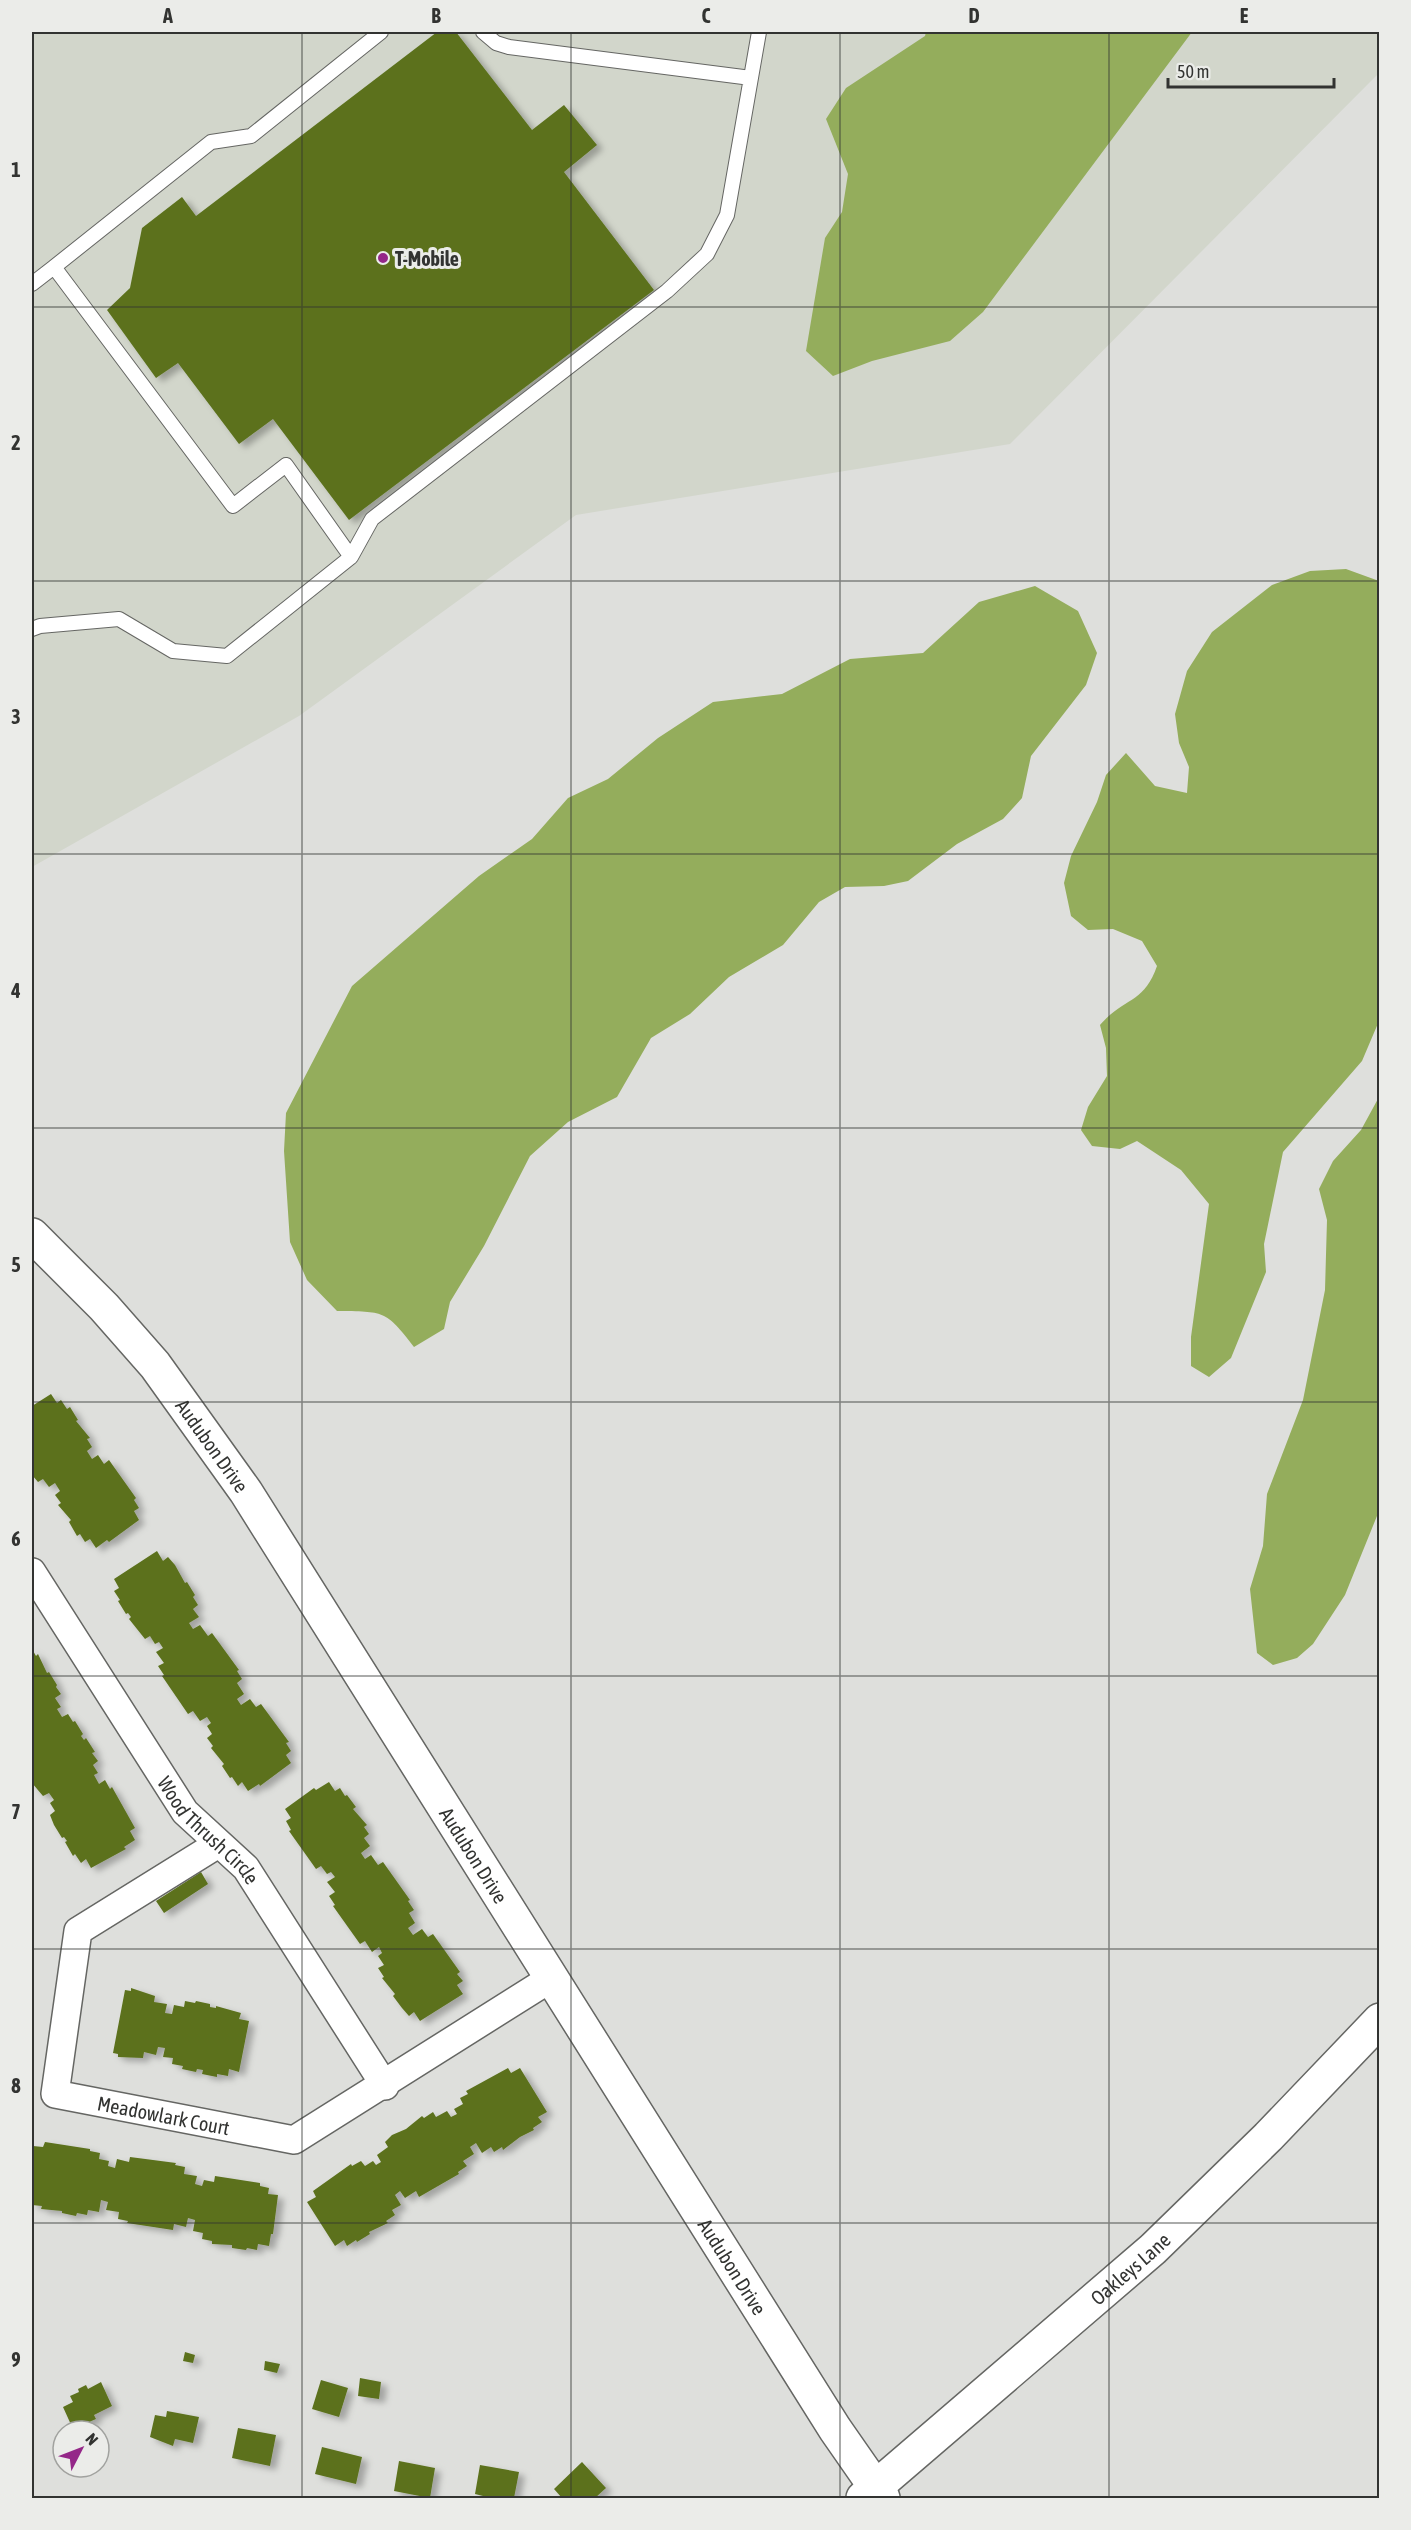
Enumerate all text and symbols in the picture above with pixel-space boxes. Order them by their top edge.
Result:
text: A [162,4,173,27]
text: B [431,4,441,27]
text: C [702,4,711,27]
text: D [968,4,980,27]
text: E [1240,4,1249,27]
scale bar [1168,51,1334,89]
text: 50 m [1177,61,1209,82]
text: 1 [11,158,21,181]
place label: T-Mobile [395,247,459,270]
marker: T-Mobile [376,251,390,265]
text: 2 [11,431,21,454]
text: 3 [11,705,21,728]
text: 4 [10,979,21,1002]
text: 5 [11,1253,21,1276]
street label: Audubon Drive [172,1394,254,1496]
text: 6 [11,1527,21,1550]
street label: Wood Thrush Circle [154,1772,264,1888]
text: 7 [11,1800,21,1823]
street label: Audubon Drive [435,1803,513,1907]
text: 8 [11,2074,21,2097]
street label: Meadowlark Court [96,2091,232,2139]
street label: Audubon Drive [694,2214,771,2319]
street label: Oakleys Lane [1085,2228,1174,2309]
text: 9 [11,2348,21,2371]
north arrow [51,2419,111,2479]
text: N [82,2429,102,2448]

